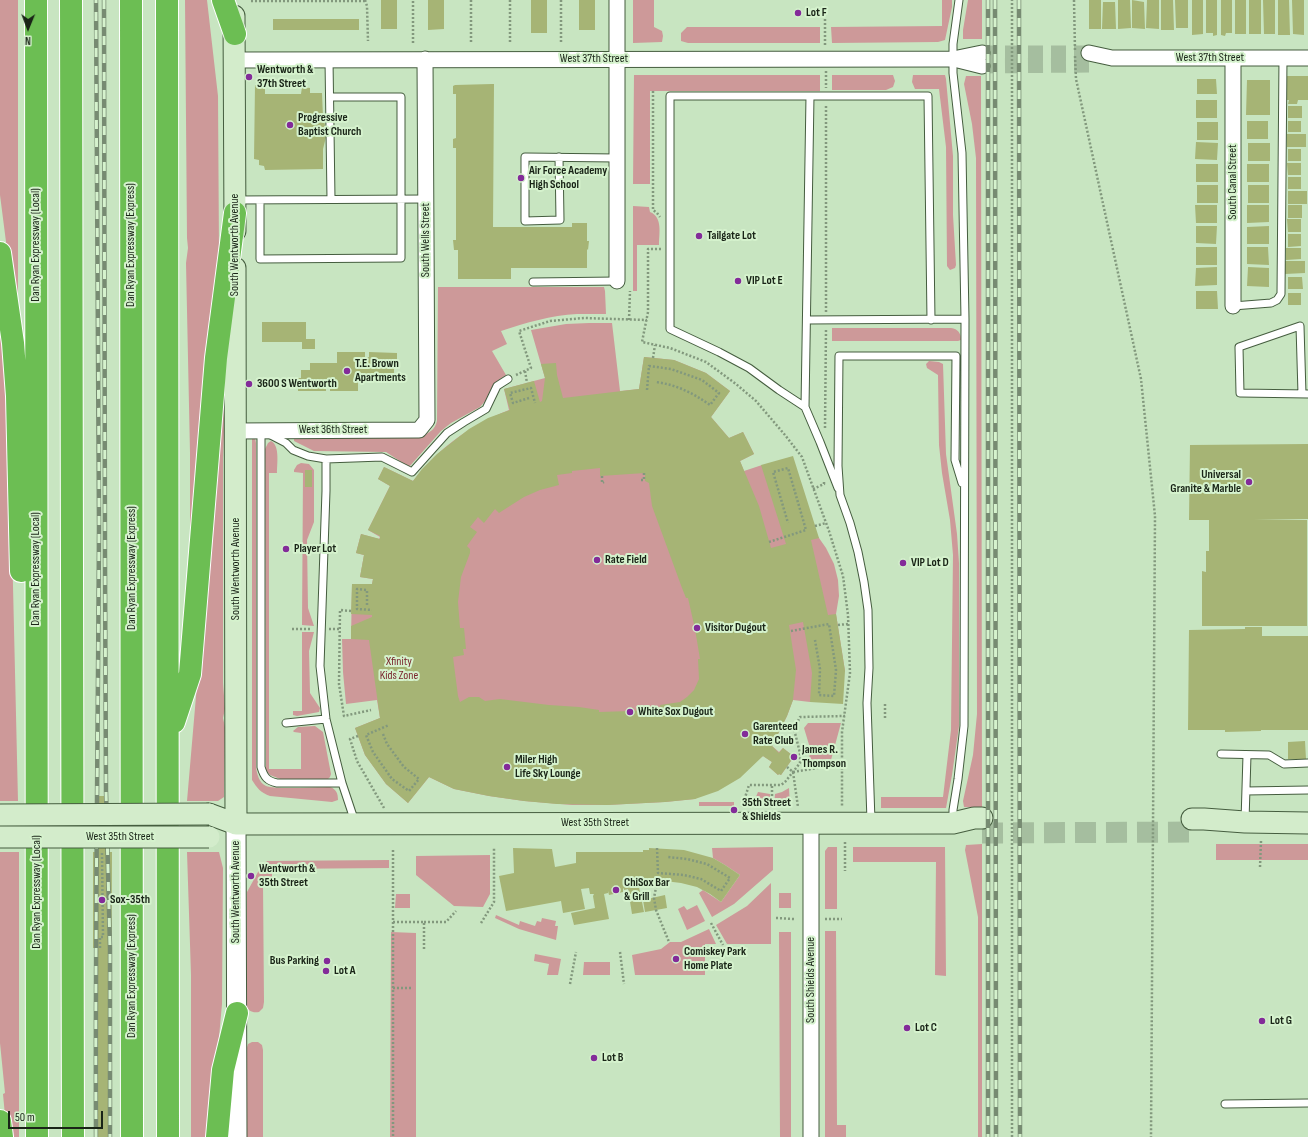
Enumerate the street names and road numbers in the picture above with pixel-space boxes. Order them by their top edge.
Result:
street label: West 37th Street [1176,51,1244,65]
street label: West 37th Street [560,52,628,66]
street label: South Canal Street [1226,144,1240,220]
street label: Dan Ryan Expressway (Express) [124,183,138,307]
street label: Dan Ryan Expressway (Local) [29,188,43,302]
street label: South Wentworth Avenue [228,194,242,296]
street label: South Wells Street [419,203,433,277]
street label: West 36th Street [299,423,367,437]
street label: Dan Ryan Expressway (Express) [125,506,139,630]
street label: Dan Ryan Expressway (Local) [29,512,43,626]
street label: South Wentworth Avenue [229,518,243,620]
street label: West 35th Street [561,816,629,830]
street label: West 35th Street [86,830,154,844]
street label: Dan Ryan Expressway (Local) [30,835,44,949]
street label: South Wentworth Avenue [229,841,243,943]
street label: Dan Ryan Expressway (Express) [125,914,139,1038]
street label: South Shields Avenue [804,937,818,1023]

